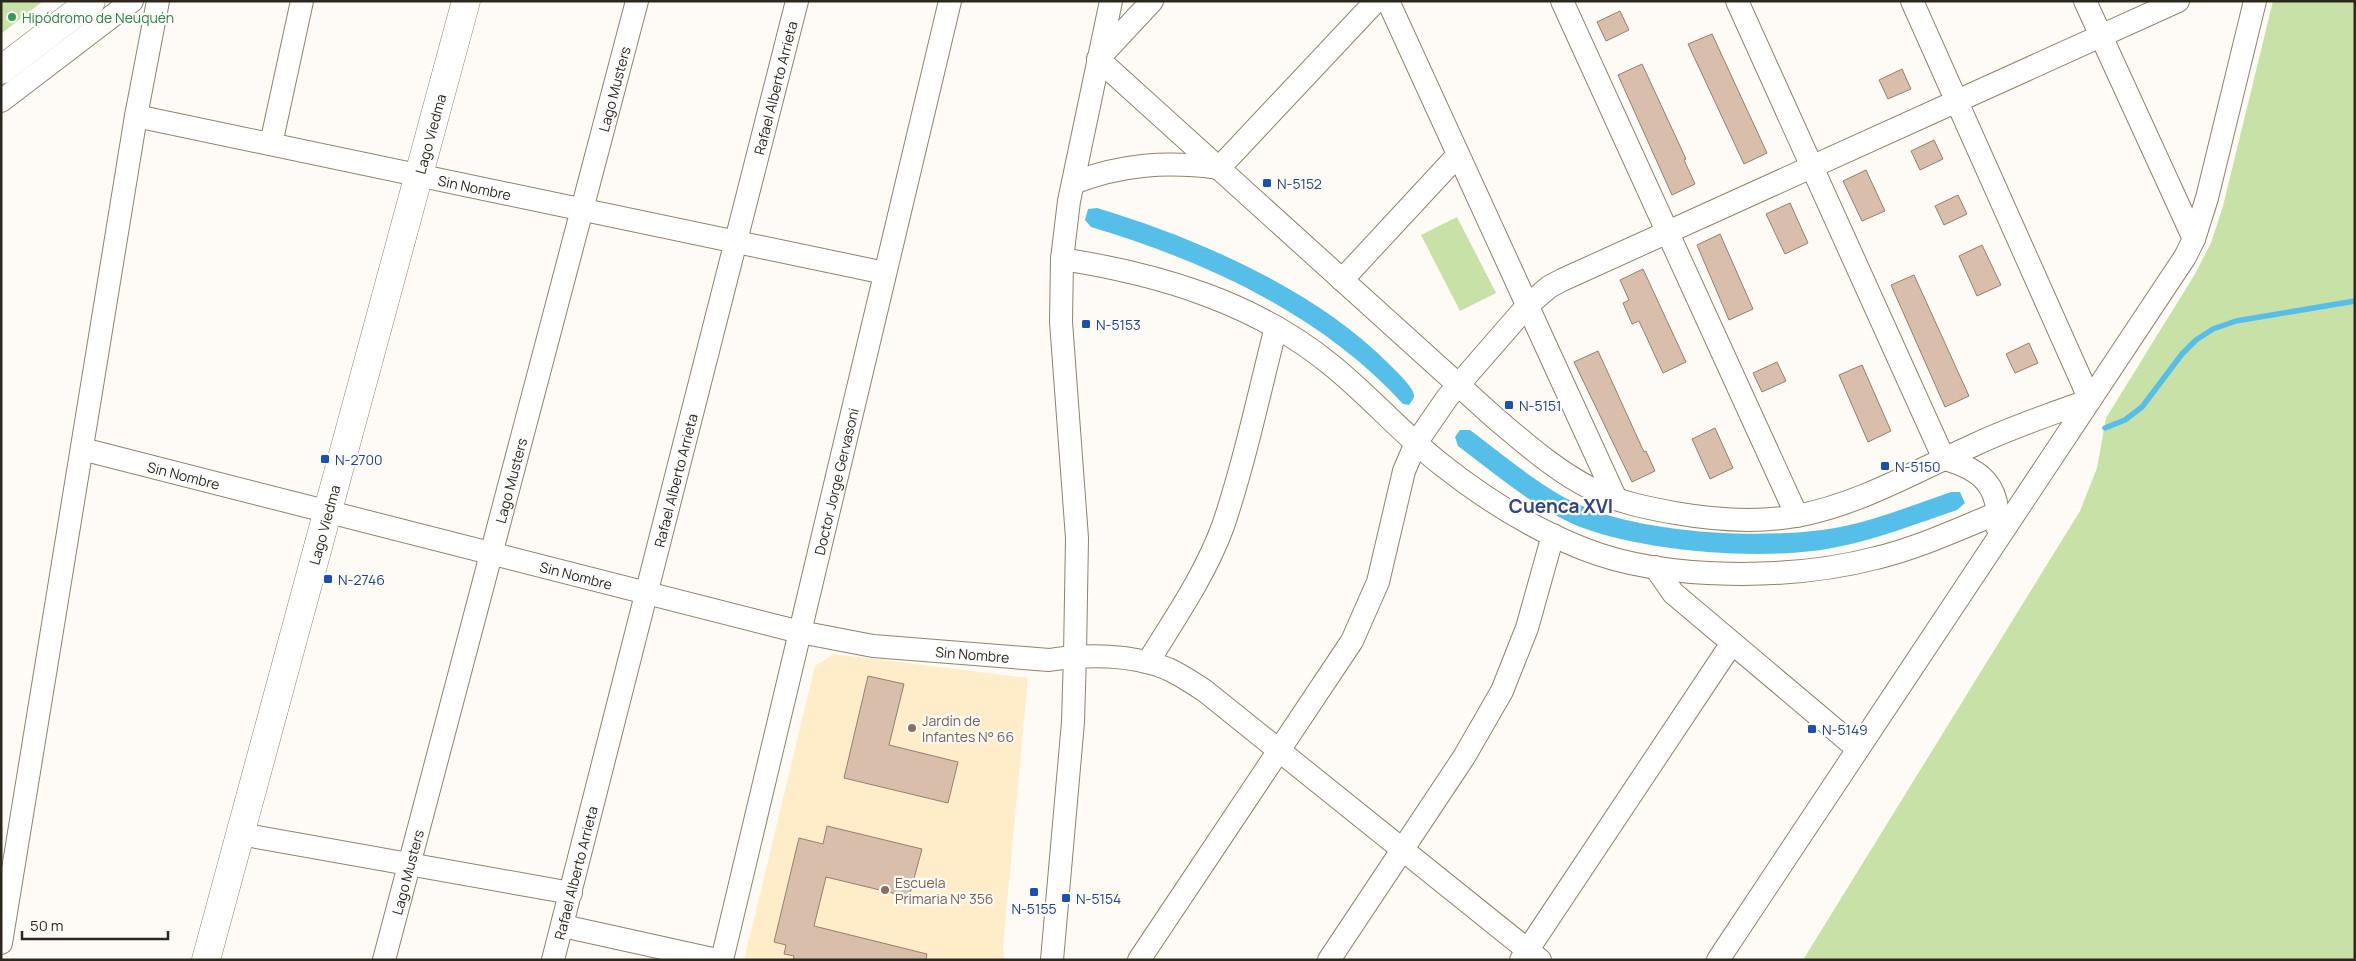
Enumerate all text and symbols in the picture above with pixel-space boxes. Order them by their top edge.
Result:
place label: Hipódromo de Neuquén [22,8,174,27]
marker: Hipódromo de Neuquén [6,11,18,23]
street label: Rafael Alberto Arrieta [749,19,801,157]
street label: Lago Musters [593,44,634,134]
street label: Lago Viedma [410,92,450,176]
street label: Sin Nombre [436,170,513,204]
place label: N-5152 [1277,174,1322,193]
marker: N-5152 [1261,177,1273,189]
place label: N-5153 [1096,315,1141,334]
marker: N-5153 [1080,318,1092,330]
place label: N-5151 [1519,396,1562,415]
marker: N-5151 [1503,399,1515,411]
street label: Doctor Jorge Gervasoni [809,406,862,557]
street label: Rafael Alberto Arrieta [649,411,701,549]
street label: Lago Musters [490,436,531,525]
place label: N-2700 [335,450,383,469]
marker: N-2700 [319,453,331,465]
street label: Sin Nombre [145,457,222,493]
place label: N-5150 [1895,457,1941,476]
marker: N-5150 [1879,460,1891,472]
street label: Lago Viedma [304,483,344,567]
district label: Cuenca XVI [1509,493,1613,519]
street label: Sin Nombre [538,557,615,593]
place label: N-2746 [338,570,385,589]
marker: N-2746 [322,573,334,585]
street label: Sin Nombre [935,641,1010,666]
place label: Jardín de Infantes N° 66 [922,711,1014,746]
place label: N-5149 [1822,720,1868,739]
marker: Jardín de Infantes N° 66 [906,722,918,734]
marker: N-5149 [1806,723,1818,735]
street label: Rafael Alberto Arrieta [549,804,601,942]
street label: Lago Musters [387,827,428,917]
place label: Escuela Primaria N° 356 [895,873,994,908]
marker: Escuela Primaria N° 356 [879,884,891,896]
marker: N-5155 [1028,886,1040,898]
place label: N-5154 [1076,889,1121,908]
marker: N-5154 [1060,892,1072,904]
place label: N-5155 [1011,899,1057,918]
scale bar [22,908,169,940]
text: 50 m [30,915,64,936]

